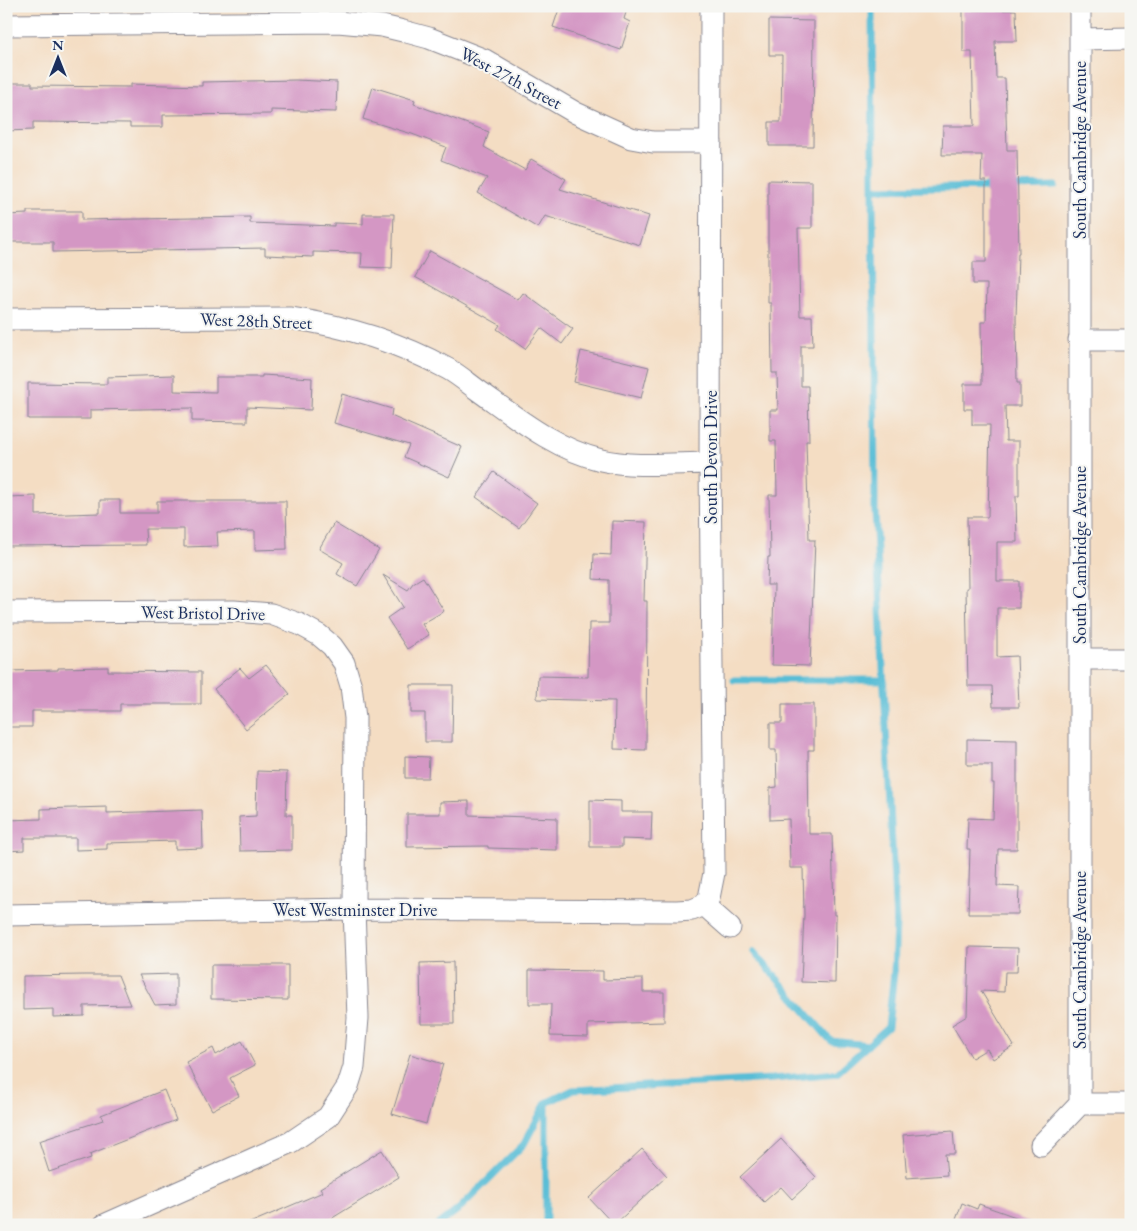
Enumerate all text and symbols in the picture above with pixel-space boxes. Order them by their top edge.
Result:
north arrow [32,32,82,82]
text: N [52,36,64,54]
street label: West 27th Street [456,41,566,114]
street label: South Cambridge Avenue [1068,61,1091,239]
street label: West 28th Street [200,307,313,334]
street label: South Devon Drive [699,390,722,524]
street label: South Cambridge Avenue [1068,466,1091,644]
street label: West Bristol Drive [141,600,265,625]
street label: South Cambridge Avenue [1068,871,1091,1049]
street label: West Westminster Drive [273,898,437,921]

